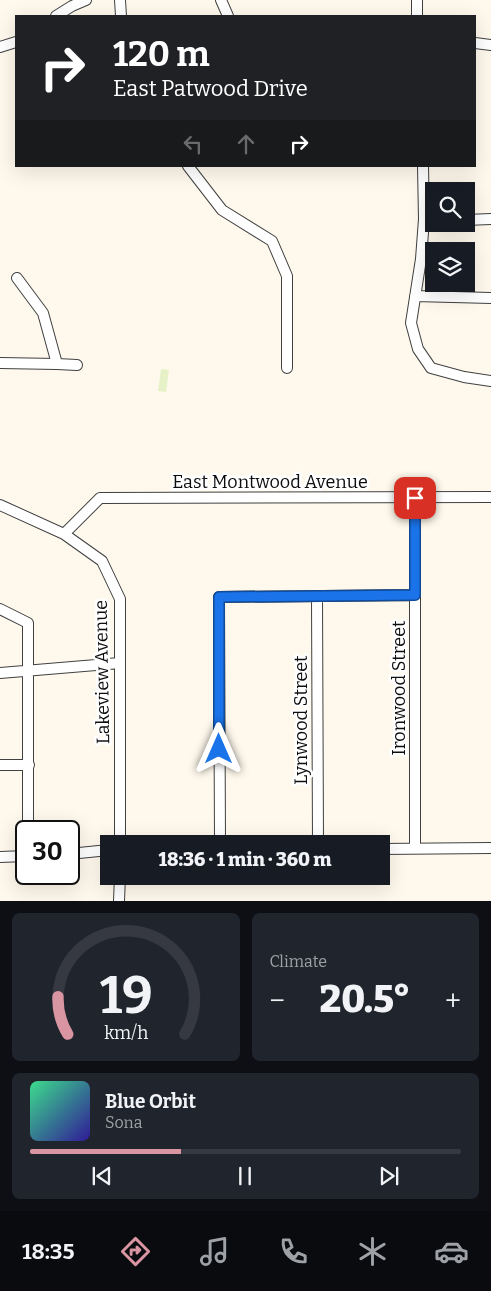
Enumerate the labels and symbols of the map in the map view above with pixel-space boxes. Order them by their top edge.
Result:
street label: East Montwood Avenue [172,471,368,493]
pin [394,477,436,519]
street label: Lakeview Avenue [90,600,114,744]
street label: Ironwood Street [388,620,410,756]
street label: Lynwood Street [290,655,312,785]
position arrow [192,722,244,774]
speed limit sign: 30 [15,820,80,885]

